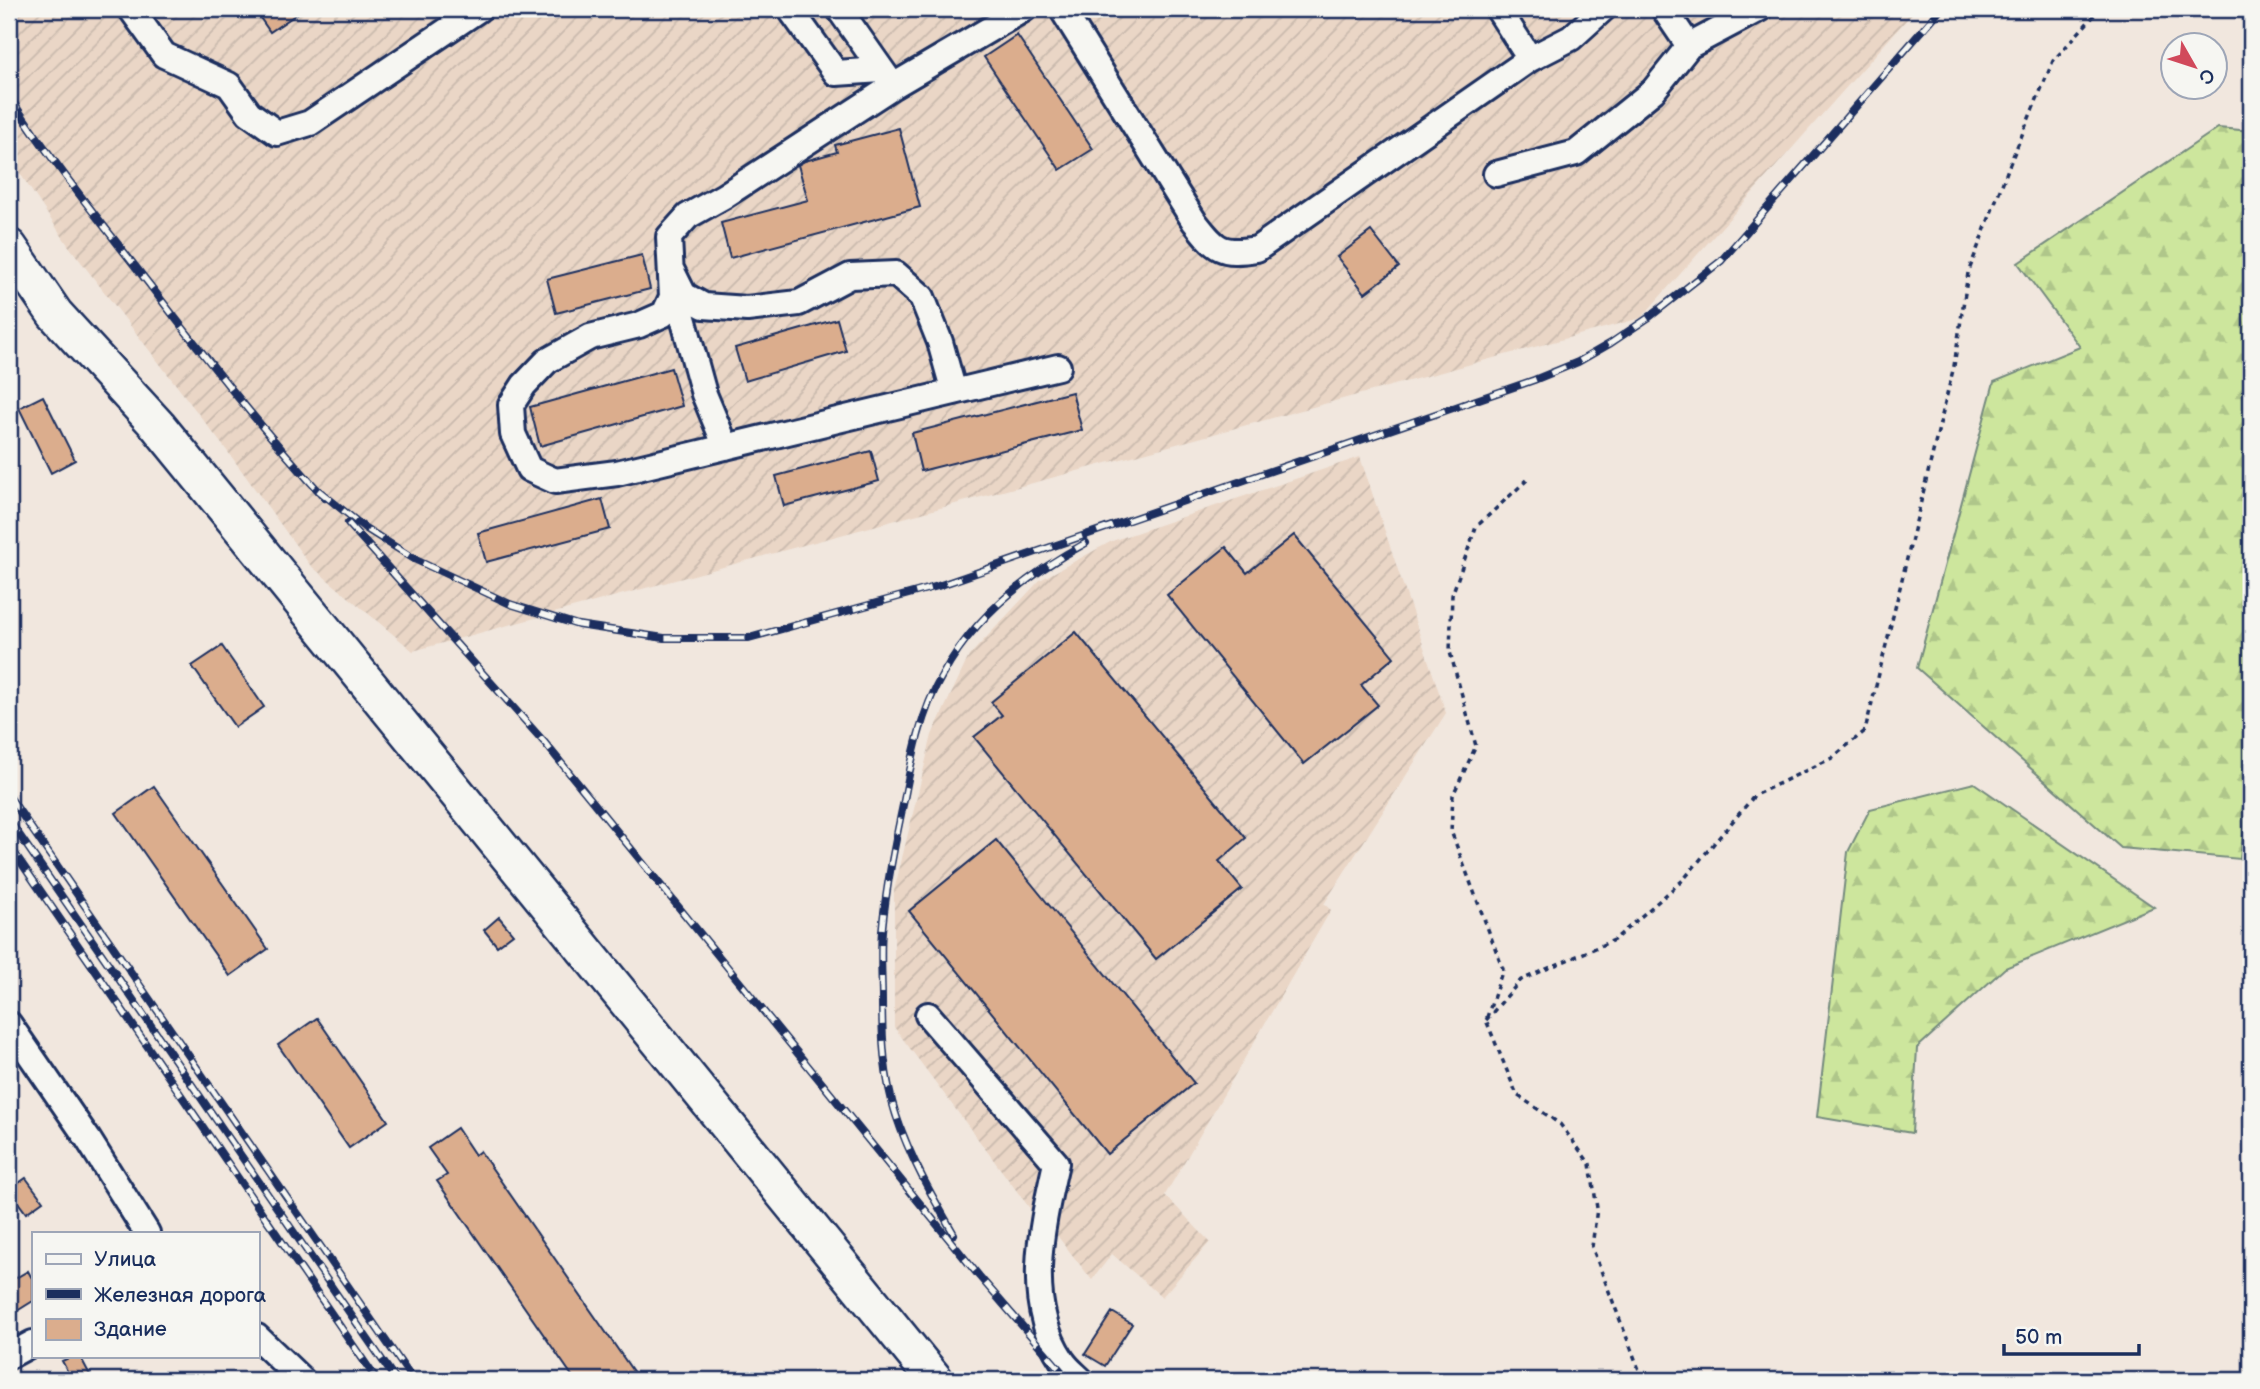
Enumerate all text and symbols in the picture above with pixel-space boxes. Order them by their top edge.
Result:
north arrow [2158,32,2228,102]
text: С [2193,63,2219,88]
legend [32,1232,259,1358]
text: Улица [94,1247,157,1272]
text: Железная дорога [94,1283,267,1308]
scale bar [2004,1312,2139,1356]
text: Здание [94,1317,167,1342]
text: 50 m [2015,1325,2062,1350]

